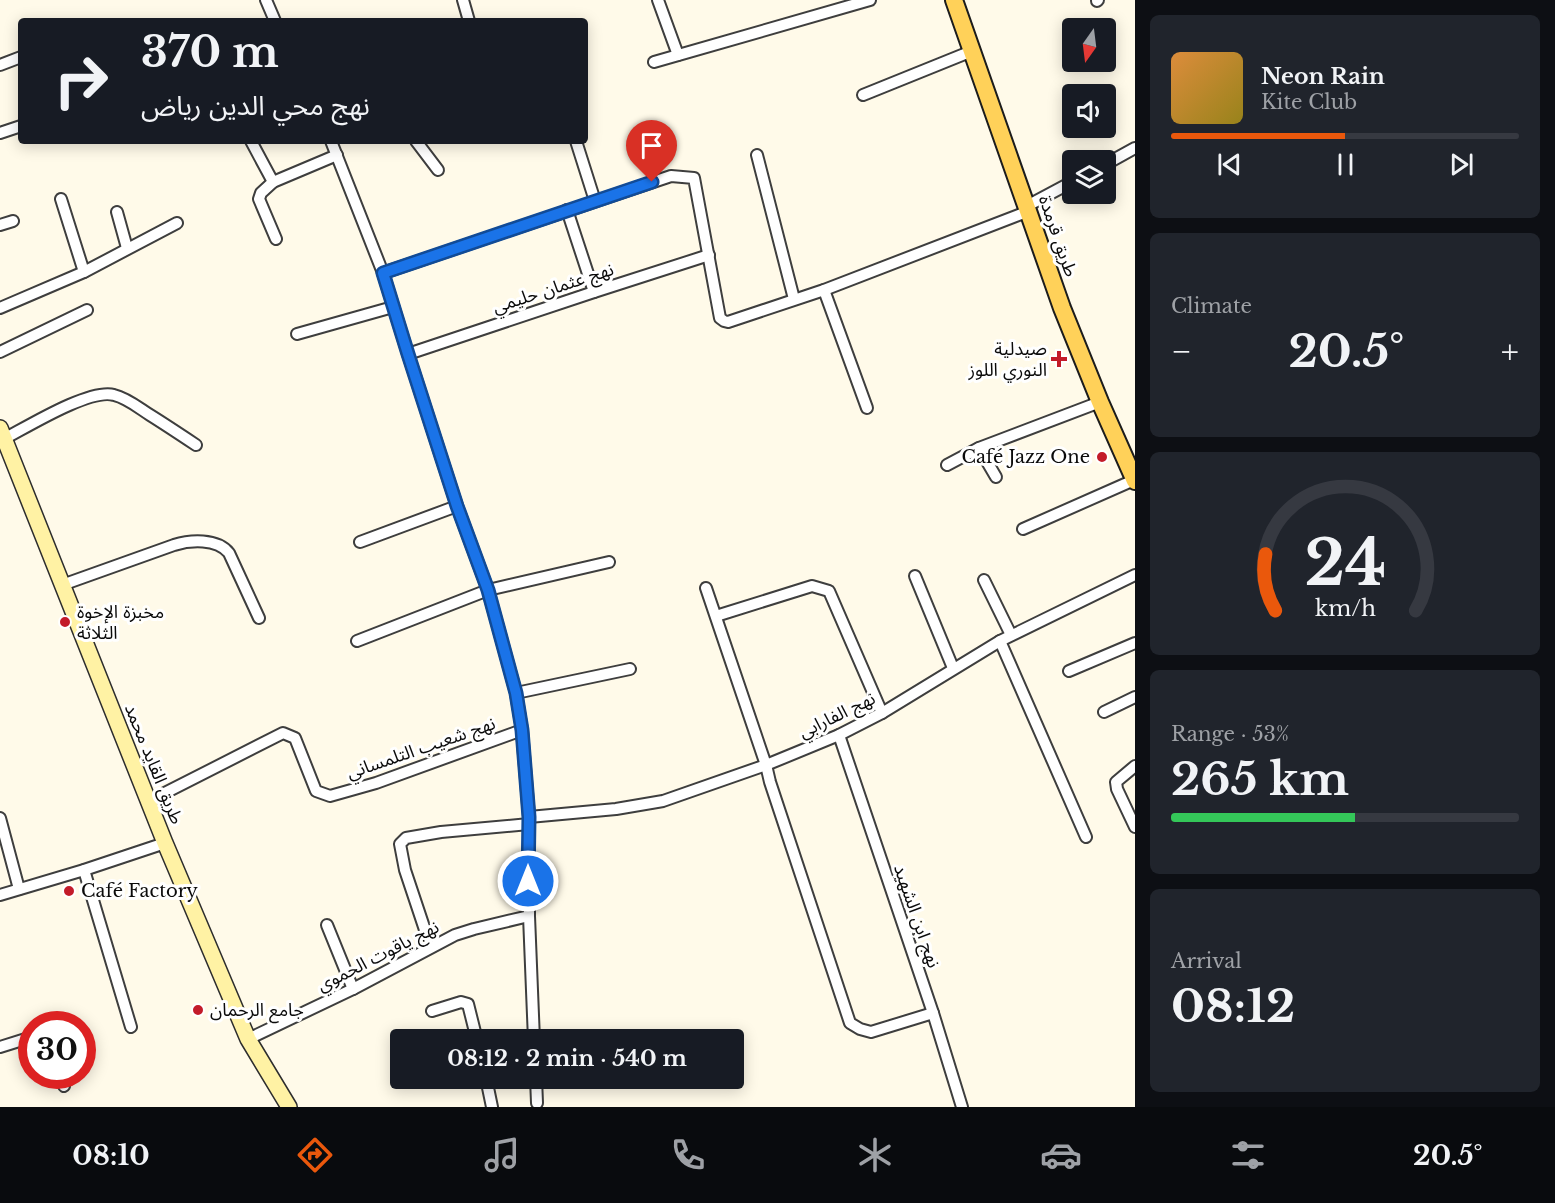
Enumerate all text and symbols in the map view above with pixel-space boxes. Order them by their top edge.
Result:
north arrow [1062,18,1116,72]
map controls [1062,18,1116,204]
text: 370 m [141,26,279,78]
icon: right [42,42,120,120]
text: Neon Rain [1261,63,1385,90]
button: sound [1062,84,1116,138]
text: نهج محي الدين رياض [141,89,370,122]
text: Kite Club [1261,90,1357,114]
pin [626,120,677,182]
icon: arrive [635,129,668,162]
icon: previous [1213,148,1246,181]
icon: pause [1329,148,1362,181]
icon: next [1445,148,1478,181]
button: layers [1062,150,1116,204]
street label: طريق قرمدة [1034,192,1082,280]
street label: نهج عثمان حليمي [490,258,617,320]
text: Climate [1171,294,1252,318]
text: 20.5° [1288,323,1404,379]
text: − [1171,331,1192,372]
text: + [1501,331,1519,372]
place label: صيدلية النوري اللوز [967,338,1047,383]
marker: صيدلية النوري اللوز [1052,352,1066,366]
place label: Café Jazz One [961,446,1090,468]
marker: Café Jazz One [1095,450,1109,464]
text: 24 [1304,524,1386,602]
text: km/h [1315,595,1376,622]
place label: مخبزة الإخوة الثلاثة [77,601,164,644]
marker: مخبزة الإخوة الثلاثة [58,615,72,629]
street label: نهج الفارابي [795,687,880,745]
street label: طريق القايد محمد [120,701,188,827]
street label: نهج شعيب التلمساني [344,712,499,786]
text: Range · 53% [1171,722,1289,746]
text: 265 km [1171,751,1349,807]
position arrow [496,849,560,913]
street label: نهج ابن الشهيد [887,861,945,971]
place label: Café Factory [81,880,198,902]
marker: Café Factory [62,884,76,898]
street label: نهج ياقوت الحموي [313,916,444,998]
text: Arrival [1171,949,1242,973]
text: 08:12 [1171,978,1295,1034]
place label: جامع الرحمان [210,999,304,1024]
marker: جامع الرحمان [191,1003,205,1017]
speed limit sign: 30 [18,1011,96,1089]
text: 08:12 · 2 min · 540 m [447,1045,687,1072]
icon: directions [294,1134,336,1176]
icon: music [481,1134,523,1176]
icon: phone [667,1134,709,1176]
icon: climate [854,1134,896,1176]
icon: car [1040,1134,1082,1176]
icon: filters [1227,1134,1269,1176]
text: 08:10 [72,1139,150,1172]
text: 20.5° [1413,1139,1483,1172]

